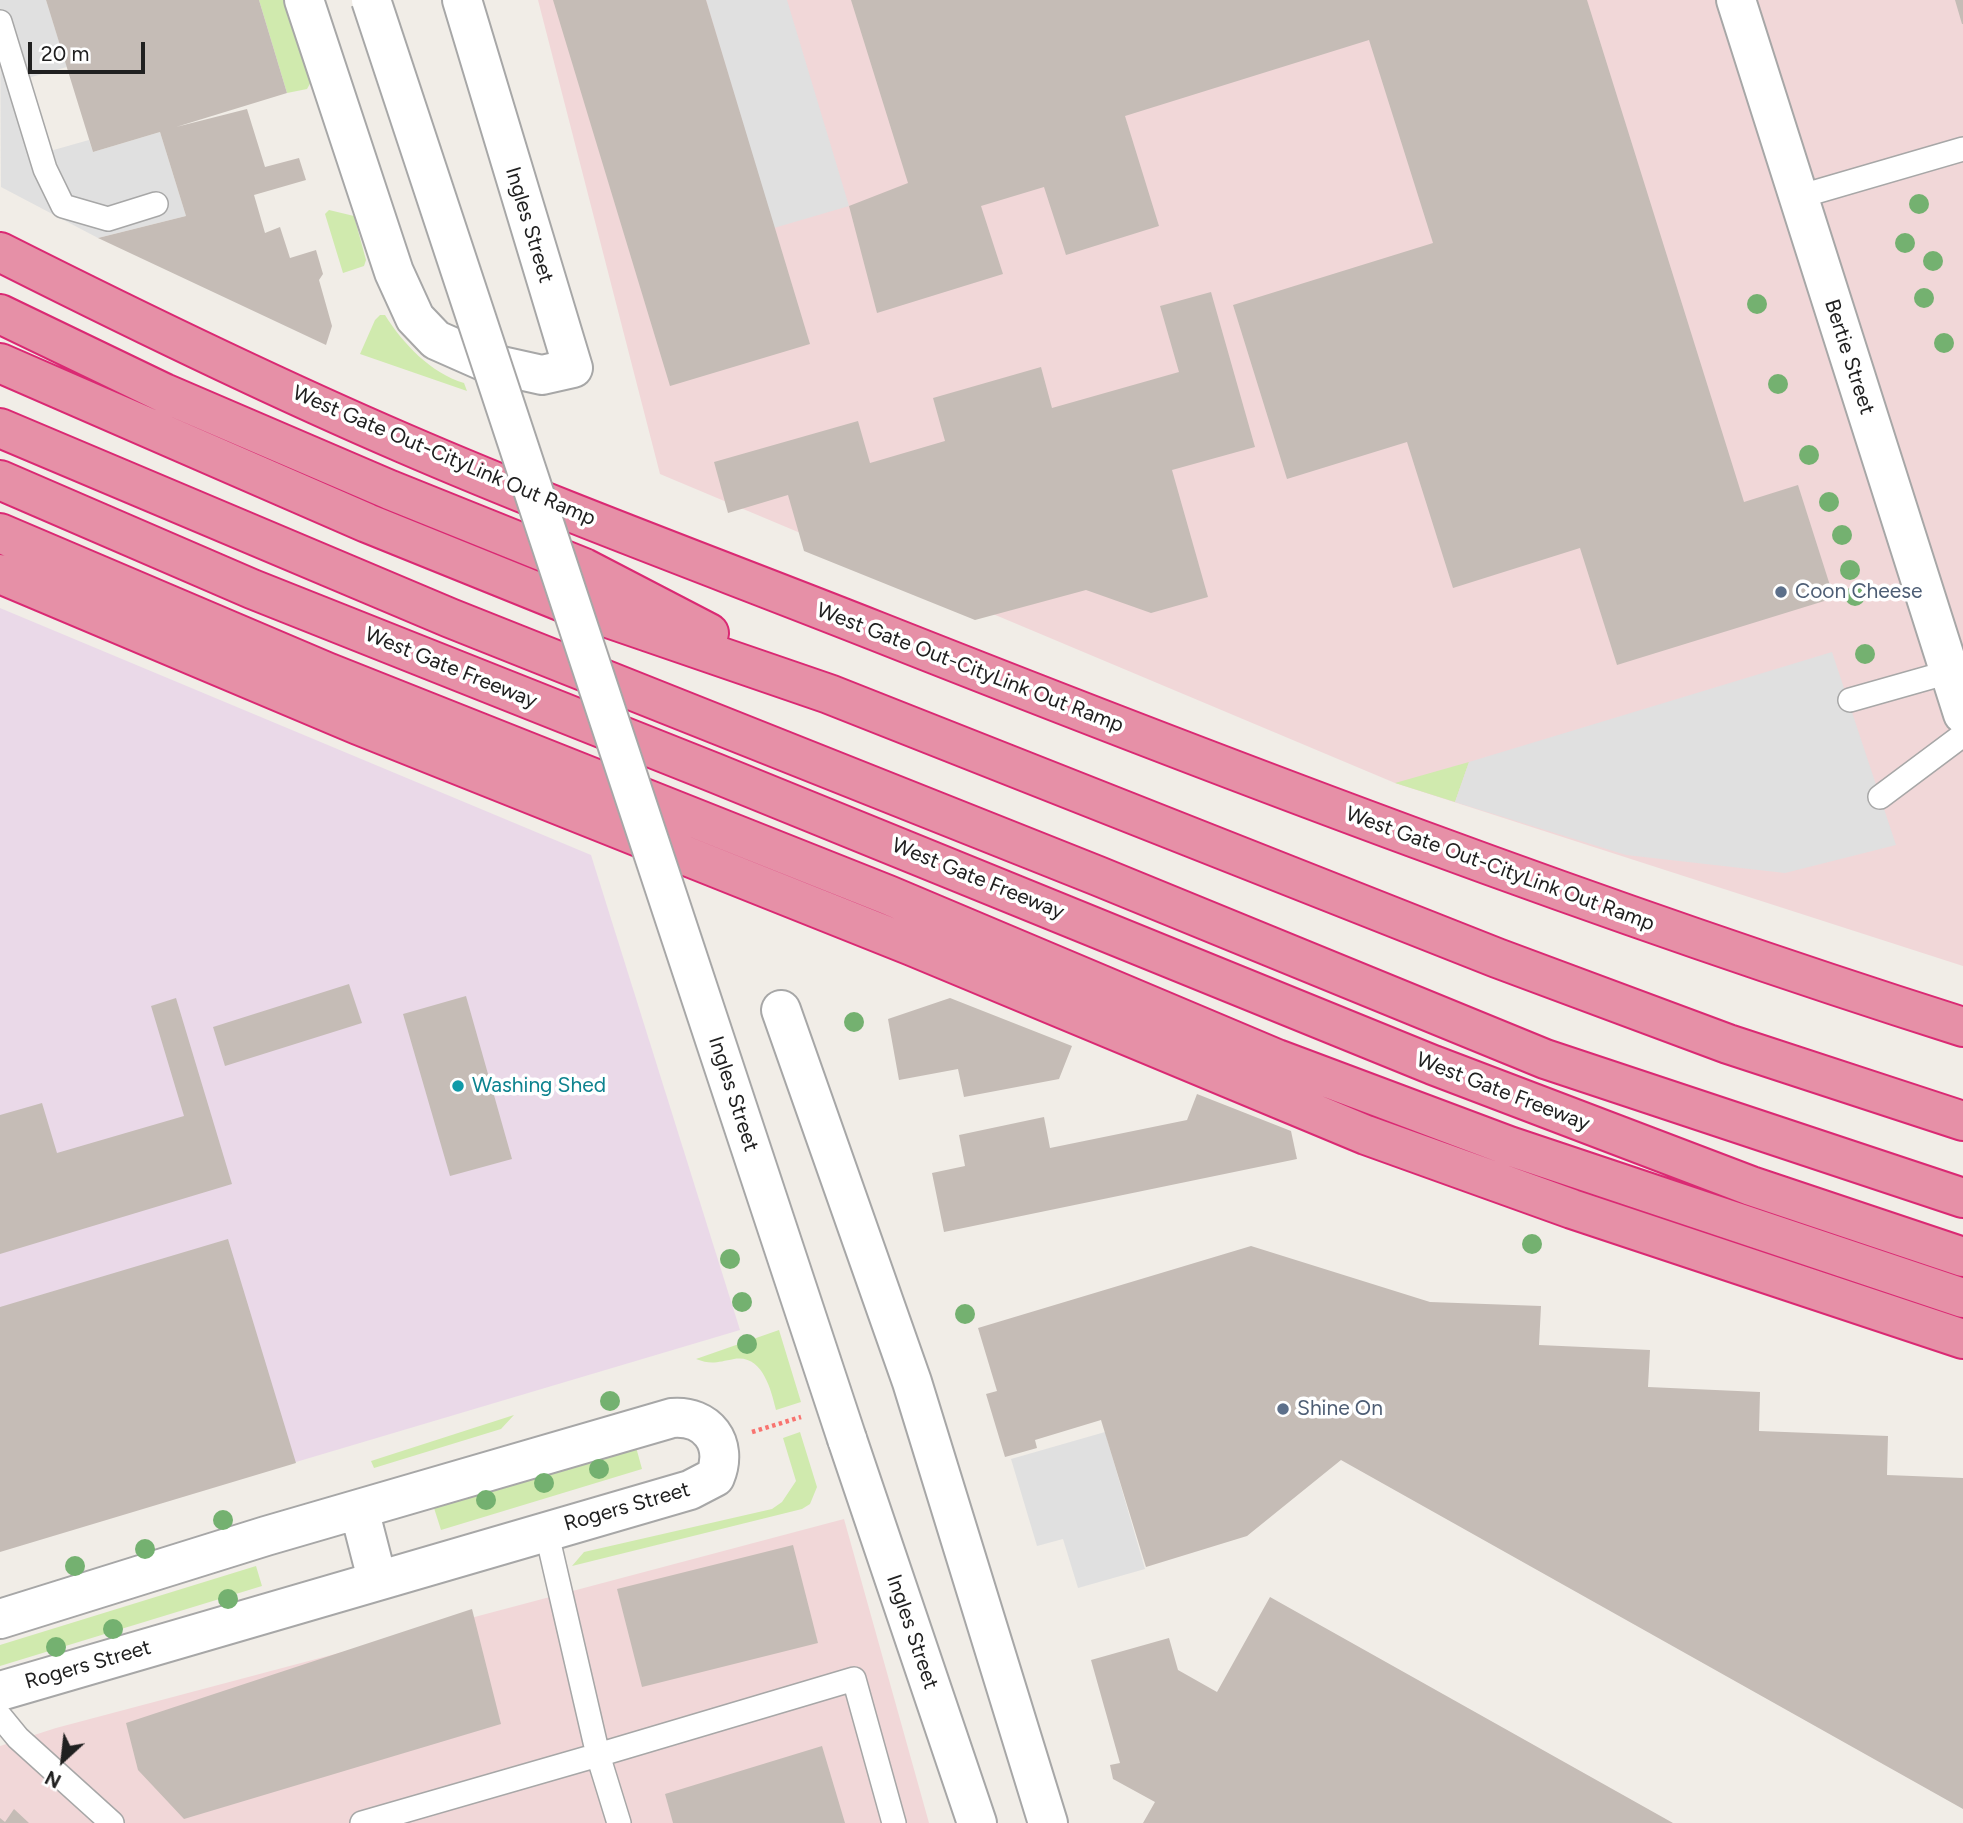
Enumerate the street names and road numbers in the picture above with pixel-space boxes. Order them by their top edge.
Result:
street label: Ingles Street [499,164,559,286]
street label: Bertie Street [1819,296,1879,418]
street label: West Gate Out-CityLink Out Ramp [289,381,599,531]
street label: West Gate Out-CityLink Out Ramp [813,598,1127,738]
street label: West Gate Freeway [361,622,541,714]
street label: West Gate Out-CityLink Out Ramp [1342,801,1658,937]
street label: West Gate Freeway [888,833,1068,925]
street label: Ingles Street [703,1033,763,1155]
street label: West Gate Freeway [1413,1047,1593,1137]
street label: Rogers Street [561,1477,693,1537]
street label: Ingles Street [881,1571,943,1693]
street label: Rogers Street [22,1635,154,1695]

